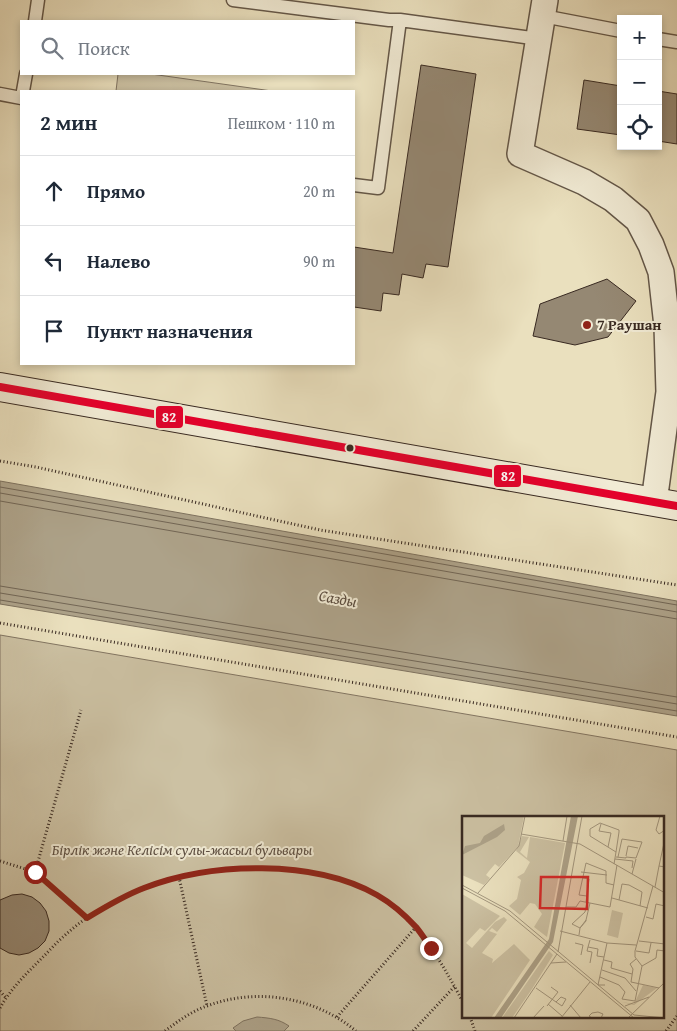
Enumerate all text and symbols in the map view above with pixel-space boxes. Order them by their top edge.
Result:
map controls [617,15,662,150]
button: + [617,15,662,60]
search box [20,20,355,75]
icon: search [38,34,66,62]
text: Поиск [78,34,130,62]
button: − [617,60,662,105]
button: locate [617,105,662,150]
text: 2 мин [40,107,97,138]
text: Пешком · 110 m [228,111,335,135]
icon: ahead [40,177,68,205]
text: Прямо [87,177,145,205]
text: 20 m [303,179,335,203]
icon: left [40,247,68,275]
text: Налево [87,247,150,275]
text: 90 m [303,249,335,273]
place label: 7 Раушан [597,314,662,335]
icon: arrive [40,317,68,345]
text: Пункт назначения [87,317,253,345]
marker: 7 Раушан [581,319,593,331]
line badge: 82 [155,405,184,429]
text: 82 [162,407,176,427]
unlabelled marker [345,443,355,453]
line badge: 82 [493,464,522,488]
text: 82 [501,466,515,486]
water label: Сазды [317,583,359,613]
inset map [462,816,664,1018]
park label: Бірлік және Келісім сулы-жасыл бульвары [52,839,313,860]
route start [24,861,47,884]
route end [420,937,443,960]

